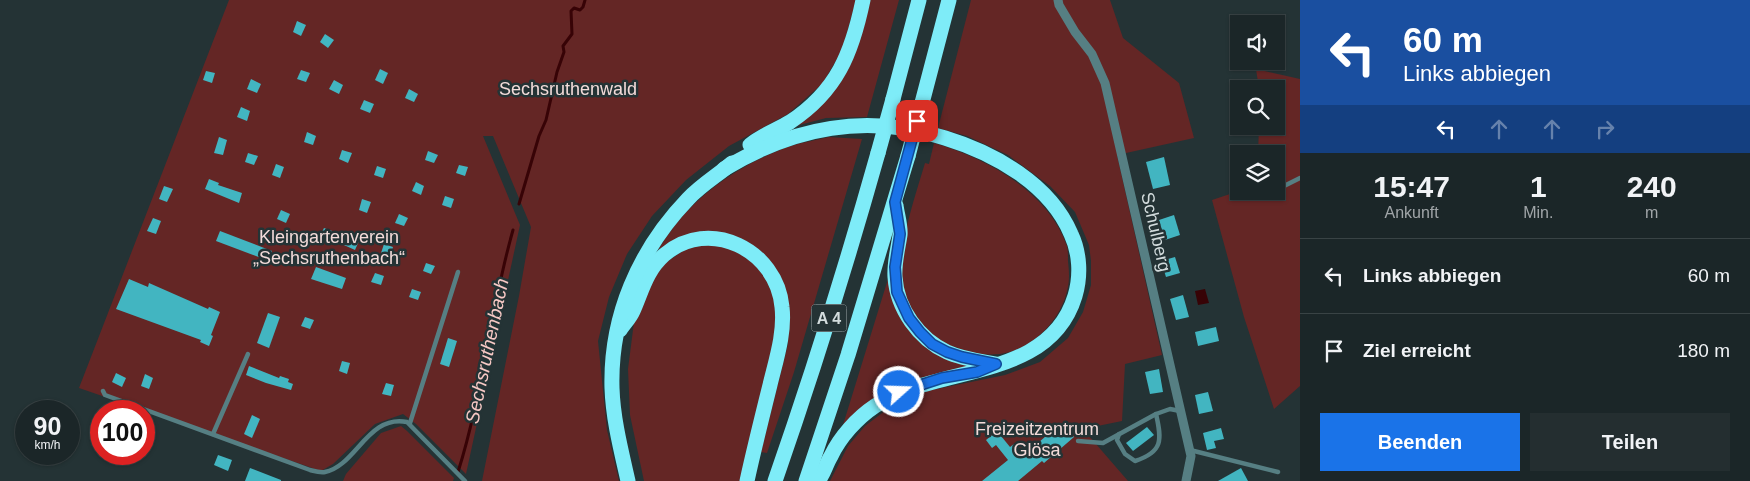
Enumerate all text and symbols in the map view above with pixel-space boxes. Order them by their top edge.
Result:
map controls [1230,15,1285,200]
button: sound [1230,15,1285,70]
icon: left [1320,20,1385,85]
text: 60 m [1403,20,1483,59]
text: Links abbiegen [1403,61,1551,86]
park label: Sechsruthenwald [499,79,637,99]
button: search [1230,80,1285,135]
pin [896,100,938,142]
icon: arrive [903,107,931,135]
icon: left [1432,115,1460,143]
icon: ahead [1485,115,1513,143]
icon: ahead [1538,115,1566,143]
icon: right [1591,115,1619,143]
button: layers [1230,145,1285,200]
text: 15:47 [1373,170,1450,203]
text: 1 [1530,170,1547,203]
text: 240 [1627,170,1677,203]
street label: Schulberg [1137,190,1175,274]
text: Ankunft [1384,204,1439,221]
text: Min. [1523,204,1553,221]
text: m [1645,204,1658,221]
park label: Kleingartenverein „Sechsruthenbach“ [253,227,405,268]
icon: left [1320,262,1348,290]
text: Links abbiegen [1363,265,1501,286]
text: 60 m [1688,265,1730,286]
water label: Sechsruthenbach [461,276,513,426]
road number: A 4 [812,304,846,332]
icon: arrive [1320,337,1348,365]
text: Ziel erreicht [1363,340,1471,361]
text: 180 m [1677,340,1730,361]
position arrow [872,365,924,417]
speed limit sign: 100 [90,400,155,465]
text: 90 [34,412,61,440]
button: Beenden [1320,413,1520,471]
button: Teilen [1530,413,1730,471]
park label: Freizeitzentrum Glösa [975,419,1099,460]
text: km/h [34,438,61,452]

